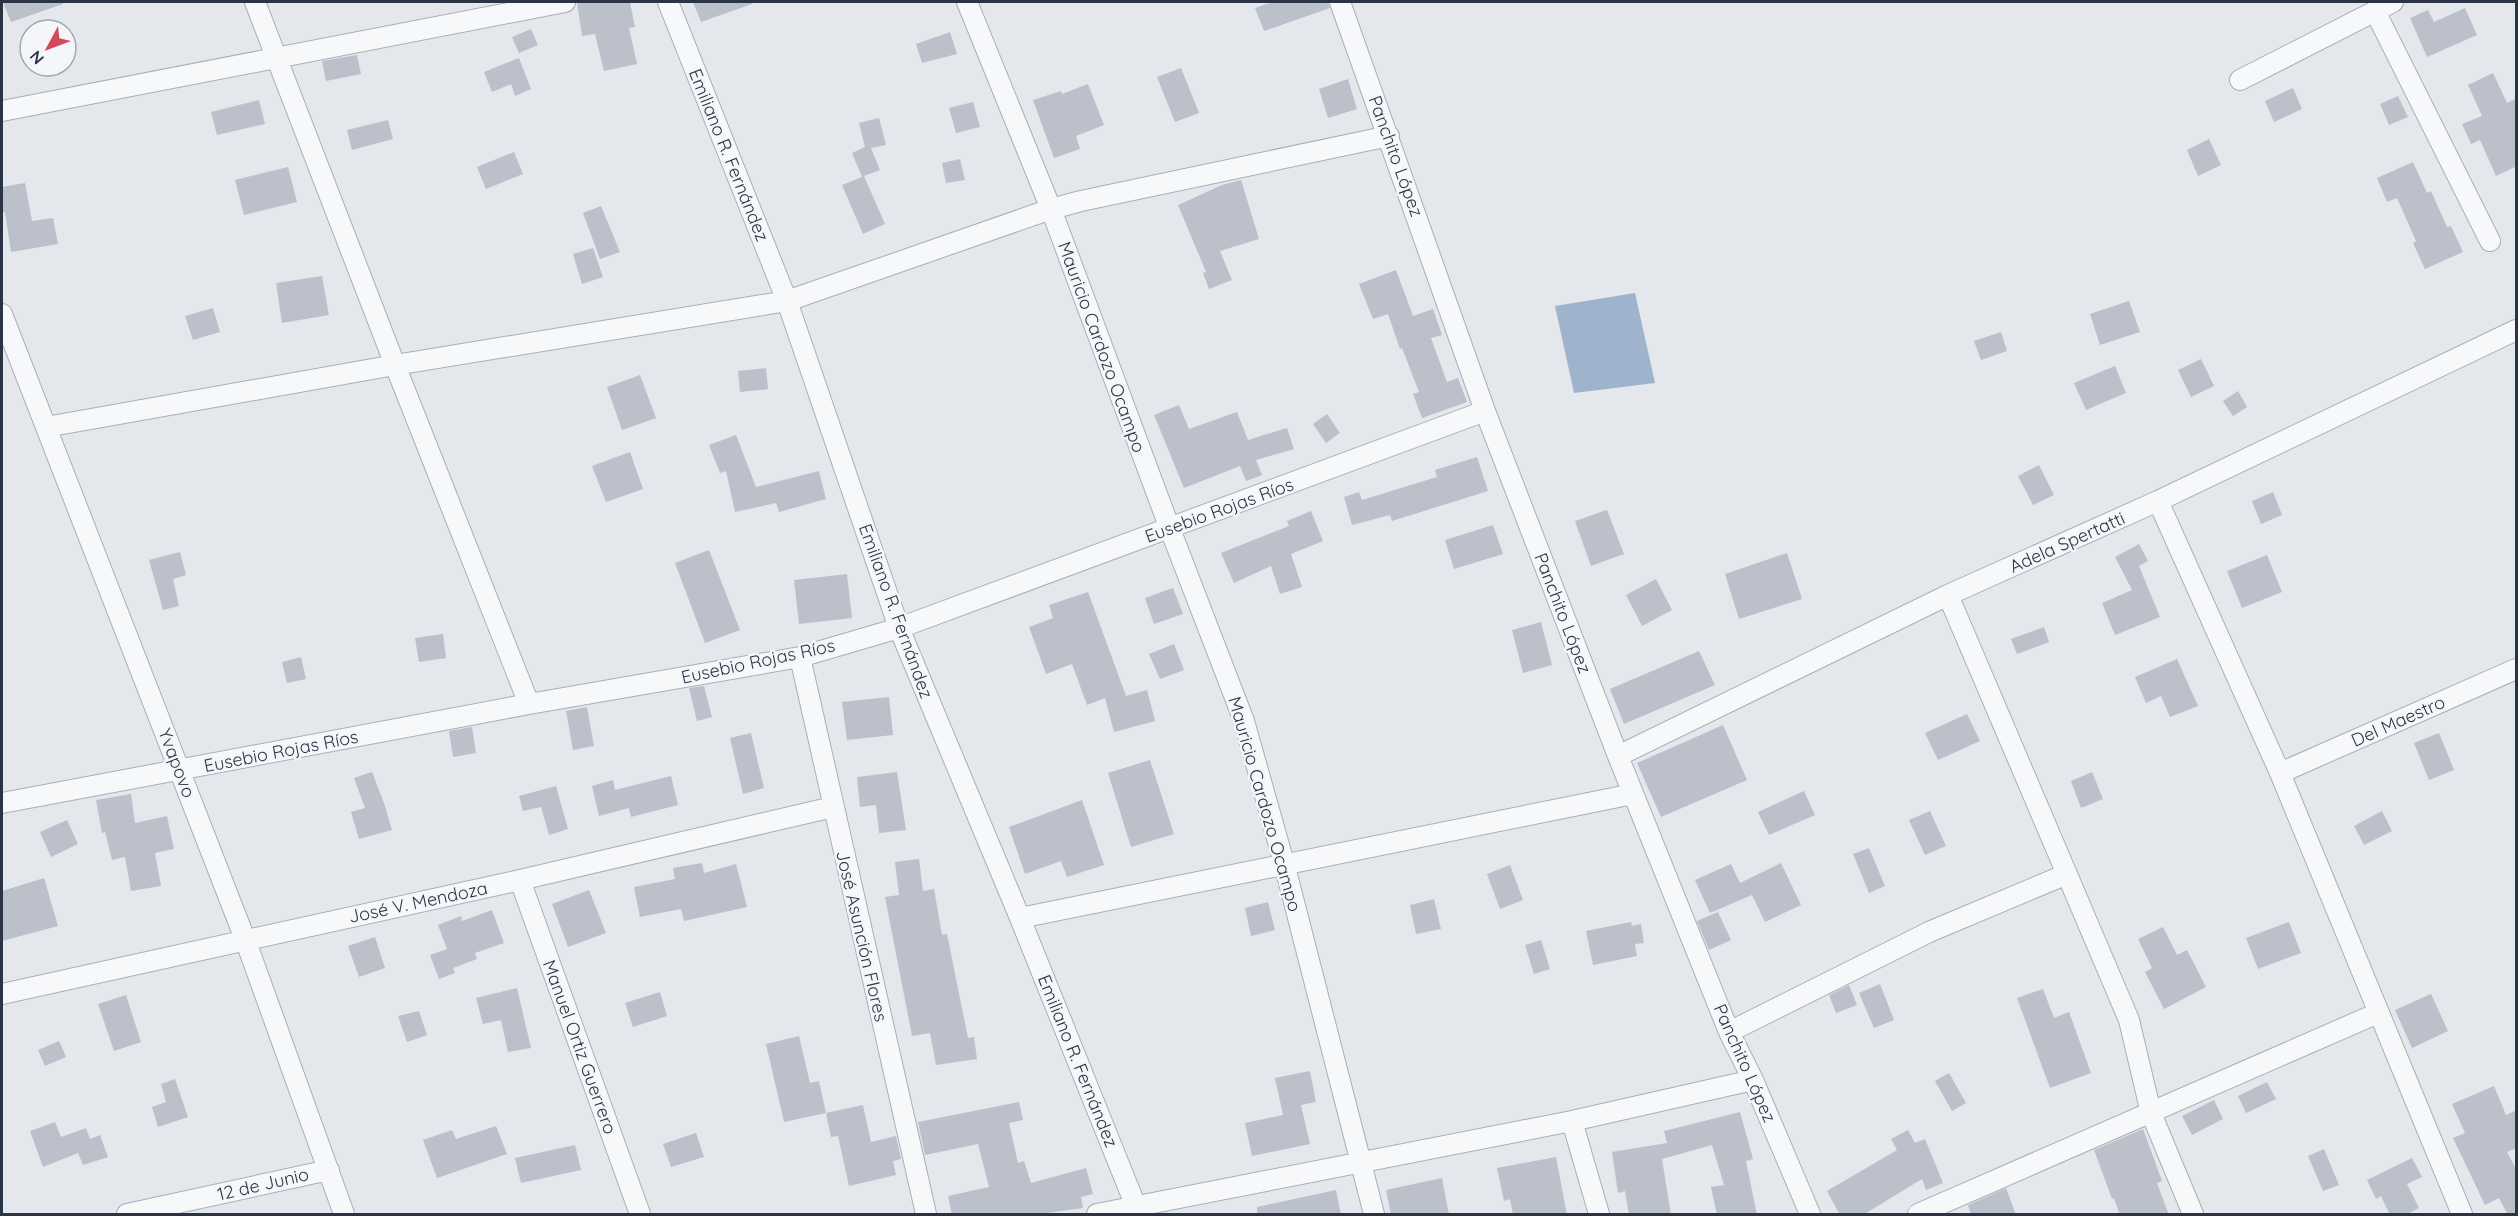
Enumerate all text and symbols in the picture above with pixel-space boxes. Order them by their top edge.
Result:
north arrow [18,18,78,78]
text: N [25,47,48,69]
street label: Emiliano R. Fernández [684,65,774,245]
street label: Panchito López [1363,92,1429,220]
street label: Mauricio Cardozo Ocampo [1053,238,1151,456]
street label: Eusebio Rojas Ríos [1141,472,1297,548]
street label: Adela Spertatti [2006,506,2128,578]
street label: Emiliano R. Fernández [854,520,938,702]
street label: Panchito López [1529,549,1597,677]
street label: Eusebio Rojas Ríos [679,633,837,689]
street label: Del Maestro [2348,690,2448,752]
street label: Mauricio Cardozo Ocampo [1223,694,1307,914]
street label: Yvapovo [153,725,201,801]
street label: Eusebio Rojas Ríos [202,725,360,777]
street label: José Asunción Flores [831,848,893,1024]
street label: José V. Mendoza [346,876,490,928]
street label: Manuel Ortiz Guerrero [538,957,622,1137]
street label: Emiliano R. Fernández [1033,971,1123,1151]
street label: Panchito López [1709,1000,1781,1126]
street label: 12 de Junio [215,1162,311,1206]

